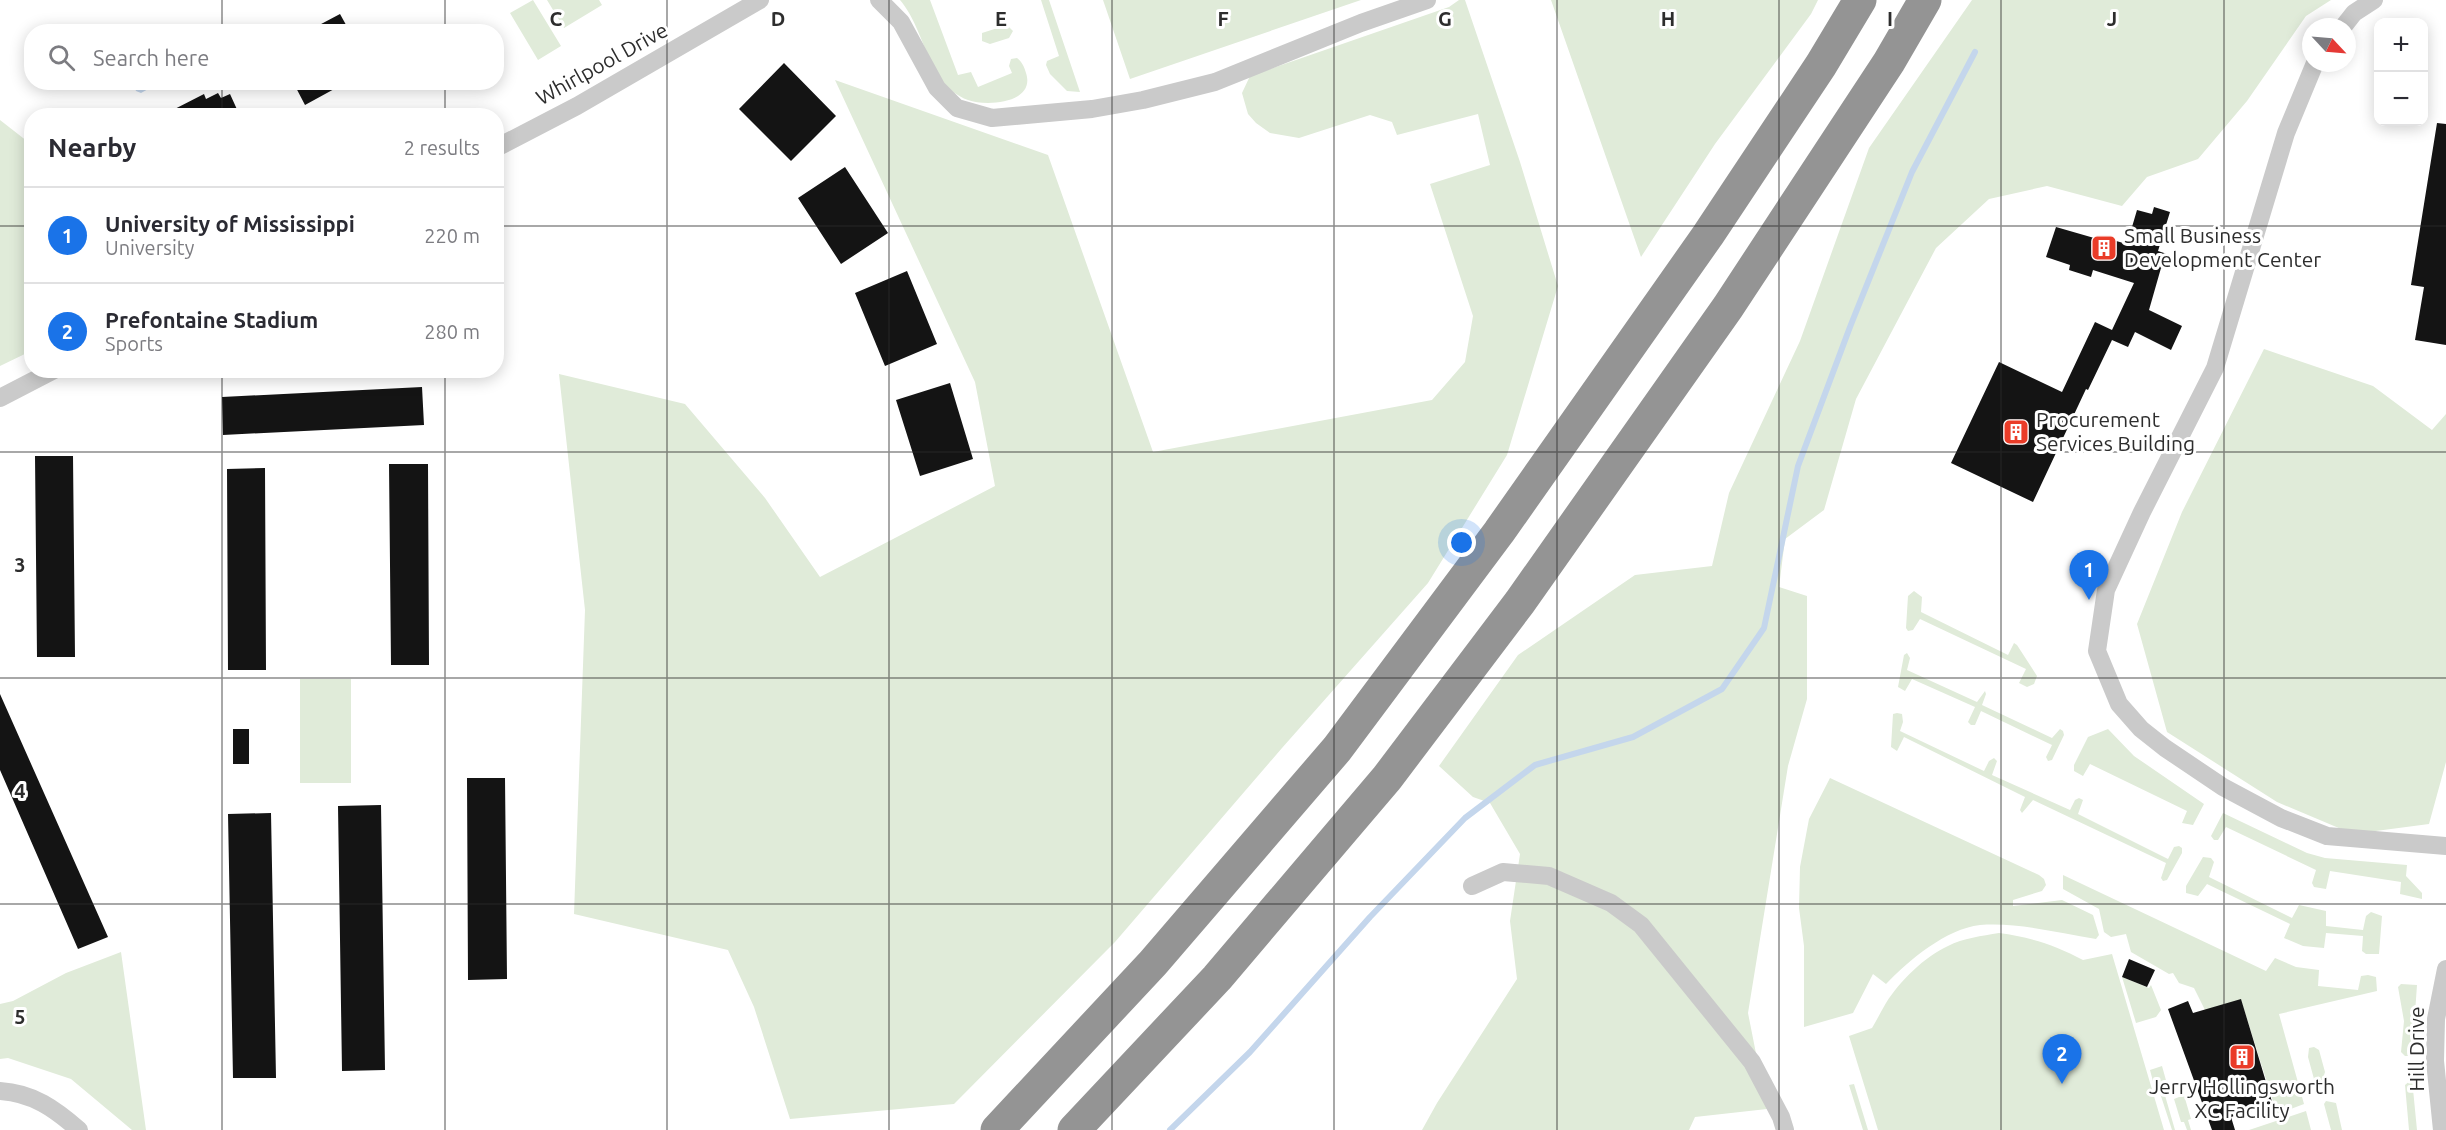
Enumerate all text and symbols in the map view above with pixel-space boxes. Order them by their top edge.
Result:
text: C [550,7,563,30]
text: D [771,7,785,30]
text: E [995,7,1007,30]
text: F [1217,7,1229,30]
text: G [1438,7,1452,30]
text: H [1661,7,1675,30]
text: I [1887,7,1893,30]
text: J [2107,7,2117,30]
street label: Whirlpool Drive [532,17,672,109]
north arrow [2302,18,2356,72]
map controls [2374,18,2428,126]
button: + [2374,18,2428,72]
search box [24,24,504,90]
icon: search [45,41,78,74]
text: Search here [93,45,209,70]
button: − [2374,72,2428,126]
text: Nearby [48,133,136,162]
text: 2 results [404,136,480,159]
text: University of Mississippi [105,211,355,236]
place label: Small Business Development Center [2124,223,2321,271]
text: 1 [62,224,73,247]
text: 220 m [424,224,480,247]
building icon: Small Business Development Center [2089,233,2119,263]
text: University [105,236,194,259]
text: Prefontaine Stadium [105,307,318,332]
text: 2 [62,320,73,343]
text: 280 m [424,320,480,343]
text: Sports [105,332,163,355]
place label: Procurement Services Building [2036,407,2195,455]
building icon: Procurement Services Building [2001,417,2031,447]
your location [1447,528,1476,557]
pin: 1 [2070,550,2108,600]
text: 3 [14,553,26,576]
text: 4 [14,779,26,802]
text: 5 [14,1005,26,1028]
street label: Hill Drive [2404,1006,2428,1092]
pin: 2 [2042,1034,2082,1084]
building icon: Jerry Hollingsworth XC Facility [2227,1042,2257,1072]
place label: Jerry Hollingsworth XC Facility [2149,1074,2335,1122]

